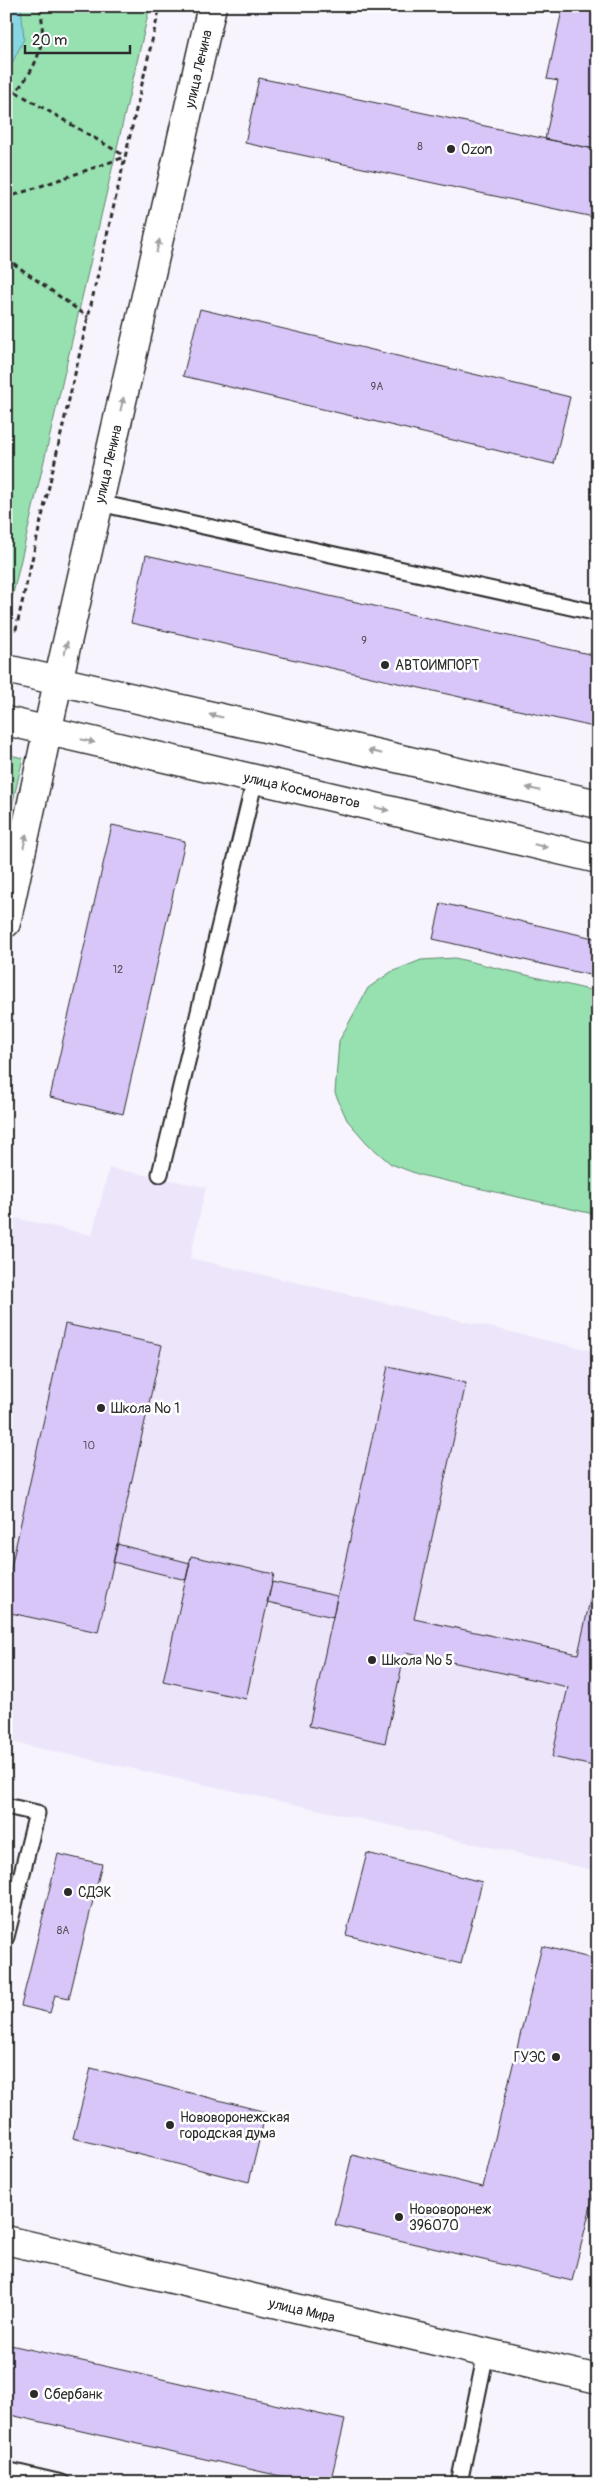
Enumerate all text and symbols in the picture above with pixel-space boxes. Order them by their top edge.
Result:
scale bar [25,22,130,54]
street label: улица Ленина [181,28,216,111]
text: 20 m [32,31,67,50]
house number: 8 [417,140,423,153]
place label: Ozon [461,141,493,158]
marker: Ozon [445,143,457,155]
one-way arrow [154,238,162,253]
house number: 9А [371,380,383,393]
one-way arrow [118,397,126,412]
street label: улица Ленина [91,423,126,506]
house number: 9 [361,634,367,647]
one-way arrow [62,641,70,656]
place label: АВТОИМПОРТ [395,657,479,674]
marker: АВТОИМПОРТ [379,659,391,671]
one-way arrow [209,712,224,720]
one-way arrow [80,737,95,745]
one-way arrow [367,748,382,756]
street label: улица Космонавтов [241,769,362,812]
one-way arrow [526,785,541,793]
one-way arrow [375,805,390,813]
one-way arrow [21,834,29,849]
one-way arrow [533,842,548,850]
house number: 12 [113,963,123,976]
place label: Школа № 1 [111,1400,180,1417]
marker: Школа № 1 [95,1402,107,1414]
house number: 10 [83,1439,95,1452]
place label: Школа № 5 [382,1652,453,1669]
marker: Школа № 5 [366,1654,378,1666]
place label: СДЭК [78,1884,112,1901]
marker: СДЭК [62,1886,74,1898]
house number: 8А [57,1924,69,1937]
place label: ГУЭС [514,2049,546,2066]
marker: ГУЭС [550,2051,562,2063]
place label: Нововоронежская городская дума [180,2109,290,2142]
marker: Нововоронежская городская дума [164,2119,176,2131]
place label: Нововоронеж 396070 [409,2201,491,2234]
marker: Нововоронеж 396070 [393,2211,405,2223]
street label: улица Мира [266,2294,337,2326]
place label: Сбербанк [44,2386,103,2403]
marker: Сбербанк [28,2388,40,2400]

